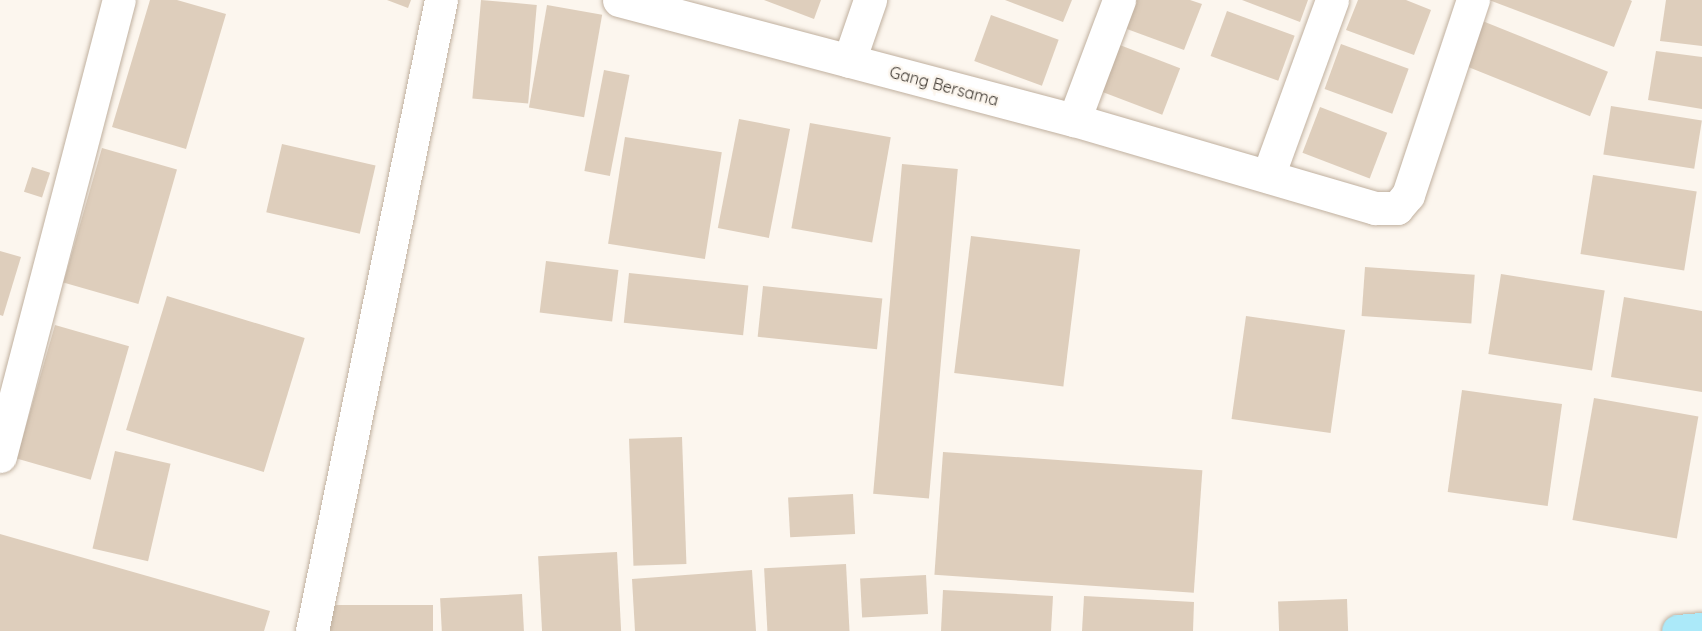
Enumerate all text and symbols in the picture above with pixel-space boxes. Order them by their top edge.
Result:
street label: Gang Bersama [887,62,1001,110]

